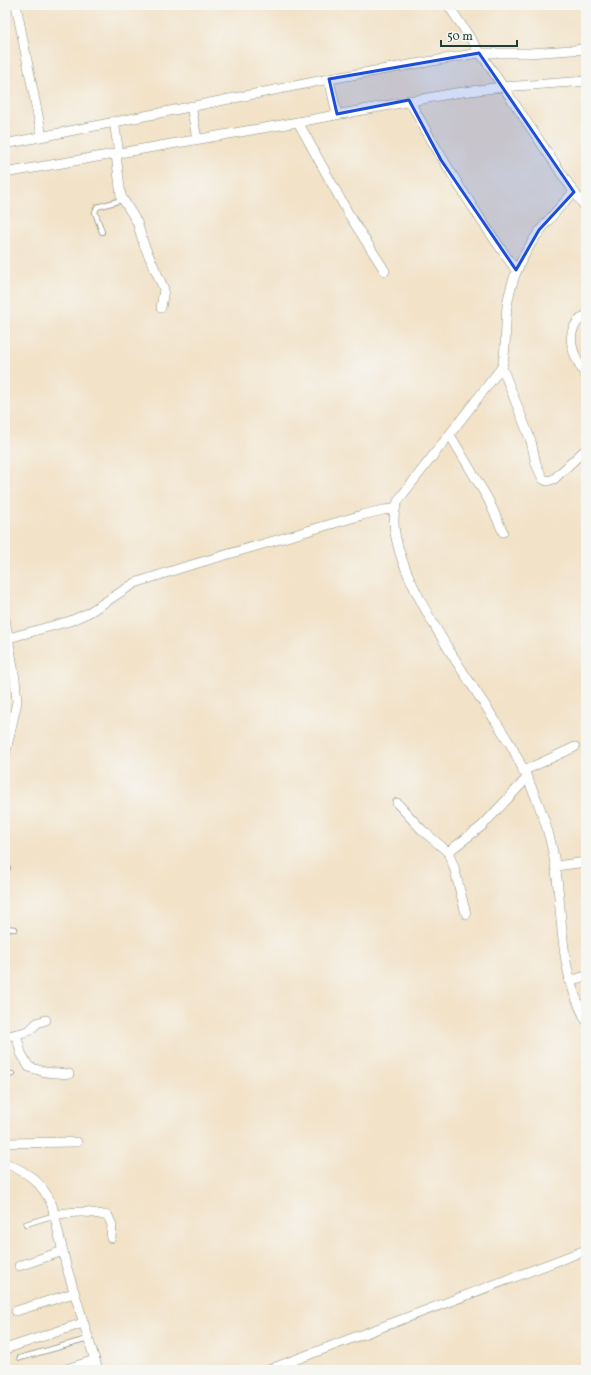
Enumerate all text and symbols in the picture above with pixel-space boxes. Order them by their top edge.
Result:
scale bar [441,22,517,48]
text: 50 m [447,29,473,45]

